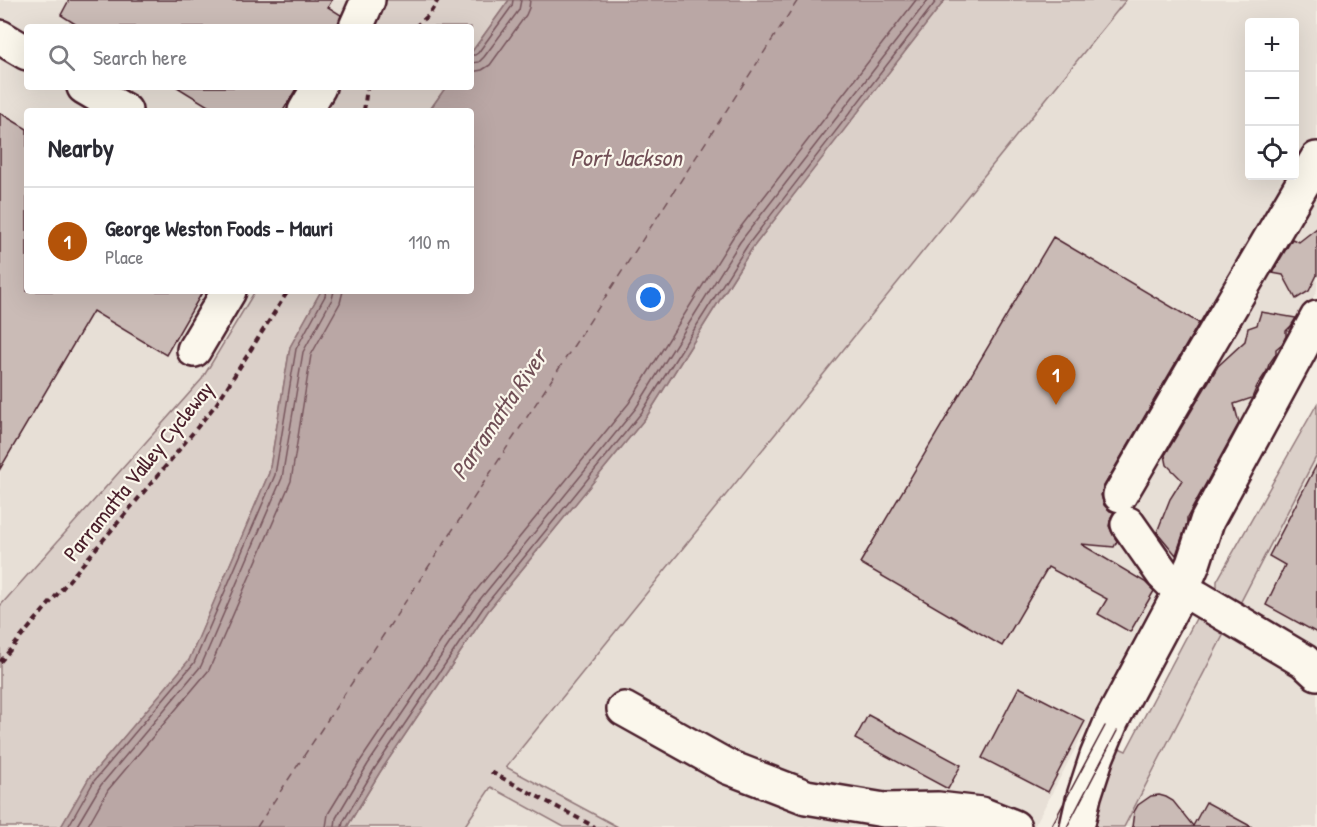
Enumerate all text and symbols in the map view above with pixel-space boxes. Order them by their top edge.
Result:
map controls [1245,18,1299,180]
button: + [1245,18,1299,72]
search box [24,24,474,90]
icon: search [45,41,78,74]
text: Search here [93,42,187,72]
button: − [1245,72,1299,126]
button: locate [1245,126,1299,180]
text: Nearby [48,130,114,165]
water label: Port Jackson [570,141,684,173]
text: George Weston Foods - Mauri [105,213,333,243]
text: 1 [64,228,71,255]
text: 110 m [408,228,450,255]
text: Place [105,243,144,270]
your location [636,283,665,312]
water label: Parramatta River [443,340,555,485]
pin: 1 [1036,356,1076,405]
street label: Parramatta Valley Cycleway [56,375,220,567]

